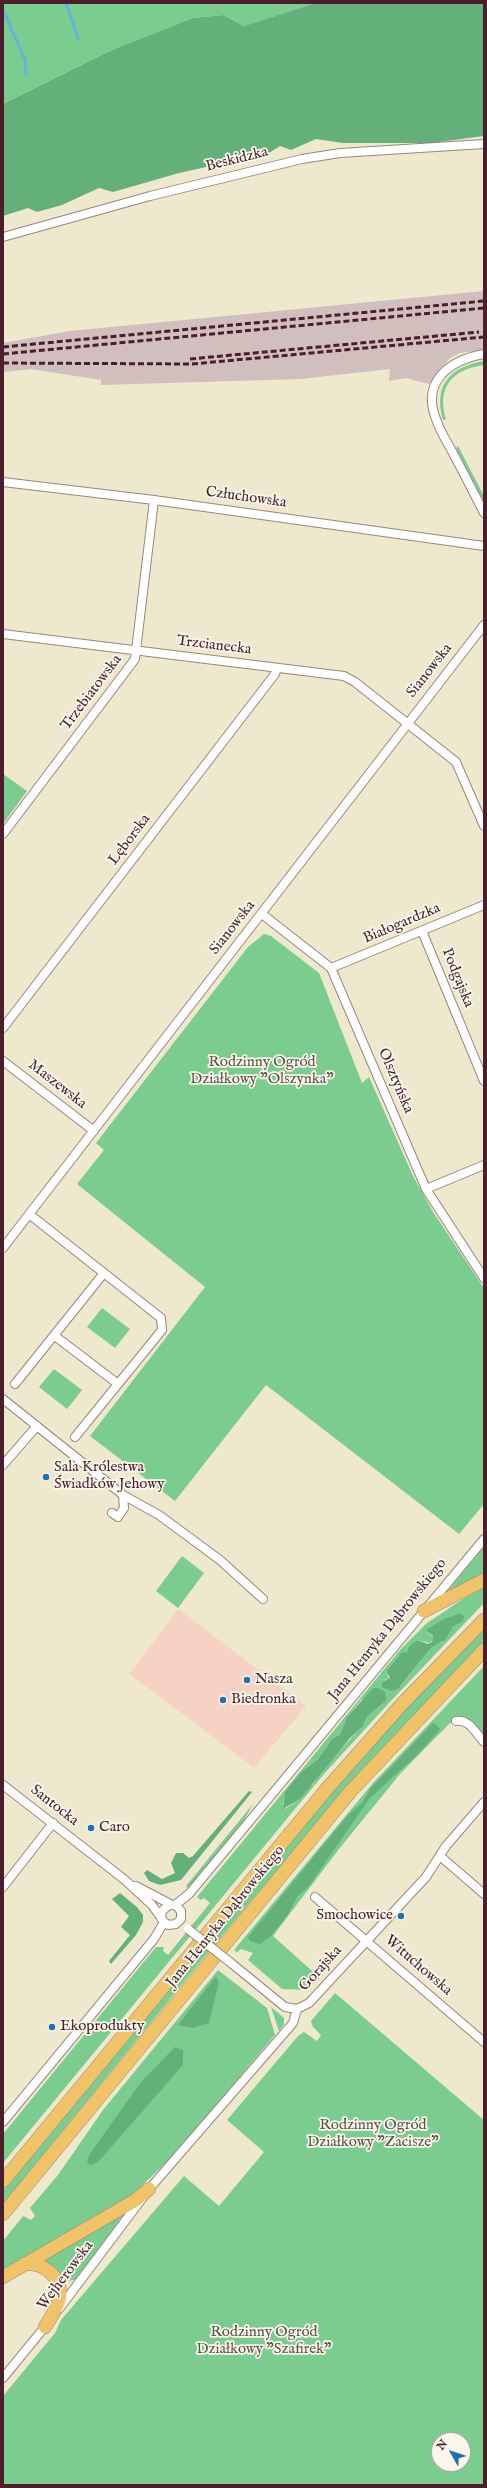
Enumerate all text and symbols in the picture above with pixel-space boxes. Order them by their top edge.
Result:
street label: Beskidzka [204,144,270,176]
street label: Człuchowska [205,483,287,513]
street label: Trzcianecka [176,632,252,660]
street label: Sianowska [403,640,457,702]
street label: Trzebiatowska [58,652,126,734]
street label: Lęborska [105,811,155,869]
street label: Sianowska [206,897,260,959]
street label: Białogardzka [361,900,443,948]
street label: Podgajska [437,946,477,1010]
street label: Olsztyńska [373,1046,417,1116]
park label: Rodzinny Ogród Działkowy "Olszynka" [190,1054,334,1089]
street label: Maszewska [24,1057,90,1113]
place label: Sala Królestwa Świadków Jehowy [54,1459,165,1494]
marker: Sala Królestwa Świadków Jehowy [41,1472,51,1482]
street label: Jana Henryka Dąbrowskiego [325,1555,451,1705]
place label: Nasza [255,1671,293,1689]
marker: Nasza [242,1675,252,1685]
place label: Biedronka [231,1691,296,1709]
marker: Biedronka [218,1695,228,1705]
street label: Santocka [26,1782,82,1830]
place label: Caro [99,1819,130,1837]
marker: Caro [86,1823,96,1833]
street label: Jana Henryka Dąbrowskiego [163,1842,289,1992]
place label: Smochowice [316,1907,393,1925]
marker: Smochowice [396,1911,406,1921]
street label: Wituchowska [381,1932,455,2000]
street label: Gorajska [296,1942,346,1996]
place label: Ekoprodukty [60,2018,144,2036]
marker: Ekoprodukty [47,2022,57,2032]
park label: Rodzinny Ogród Działkowy "Zacisze" [307,2117,439,2152]
street label: Wejherowska [34,2238,98,2314]
park label: Rodzinny Ogród Działkowy "Szafirek" [196,2324,332,2359]
north arrow [431,2432,471,2472]
text: N [434,2437,451,2453]

